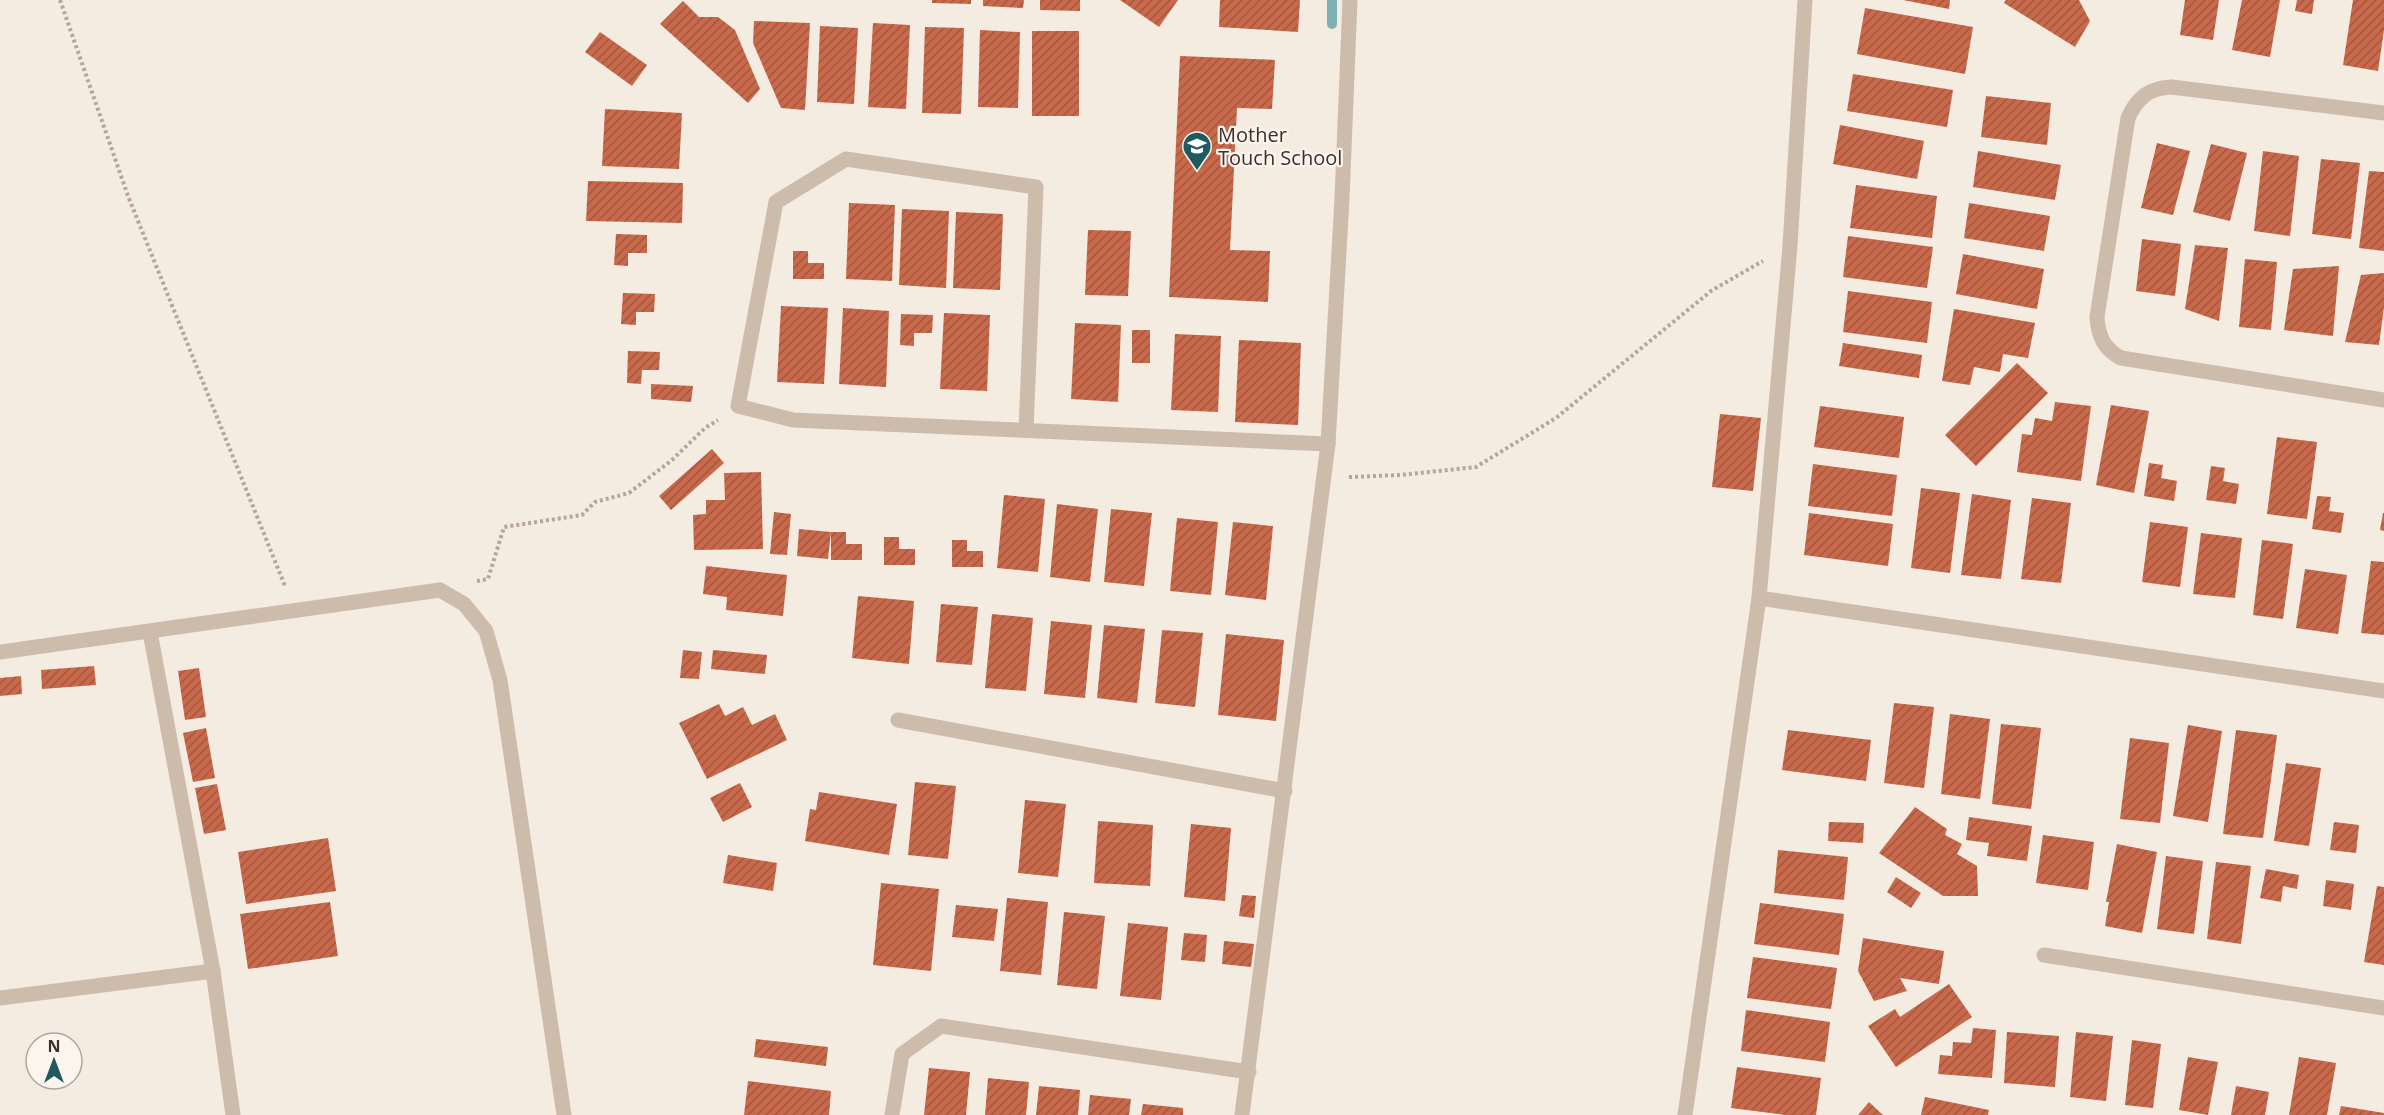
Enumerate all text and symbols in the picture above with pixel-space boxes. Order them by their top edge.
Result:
place label: Mother Touch School [1218,121,1342,171]
school or university icon: Mother Touch School [1181,130,1213,172]
north arrow [24,1031,84,1091]
text: N [47,1035,61,1057]

